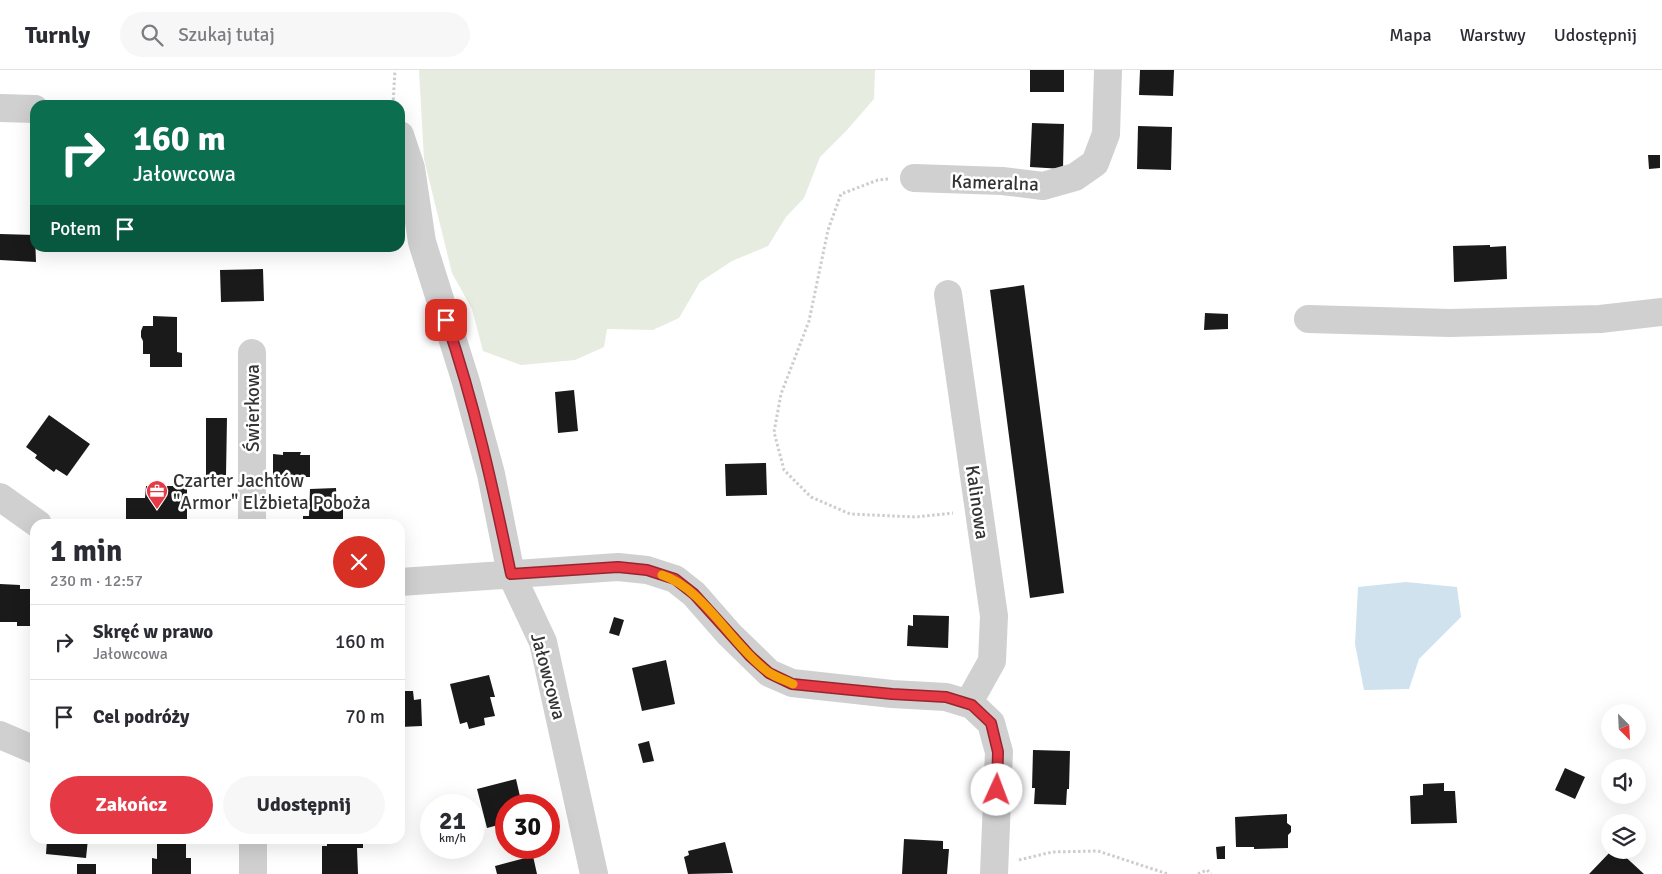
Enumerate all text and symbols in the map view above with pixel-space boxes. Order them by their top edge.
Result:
search box [120,12,470,57]
text: Turnly [25,20,90,50]
icon: search [138,21,166,49]
text: Szukaj tutaj [178,23,275,47]
text: Mapa [1389,24,1432,46]
text: Warstwy [1460,24,1526,46]
text: Udostępnij [1554,24,1637,46]
text: 160 m [133,117,226,160]
icon: right [50,120,115,185]
text: Jałowcowa [133,160,236,187]
street label: Kameralna [951,169,1039,197]
icon: arrive [111,215,139,243]
text: Potem [50,217,101,241]
pin [425,299,467,341]
icon: arrive [432,306,460,334]
street label: Świerkowa [241,364,265,452]
street label: Kalinowa [960,463,994,541]
place label: Czarter Jachtów "Armor" Elżbieta Poboża [173,469,371,515]
office icon: Czarter Jachtów "Armor" Elżbieta Poboża [145,479,169,510]
text: 1 min [50,533,122,570]
button: close [333,536,385,588]
text: 230 m · 12:57 [50,571,143,591]
text: Skręć w prawo [93,620,213,644]
icon: right [50,628,78,656]
text: 160 m [335,630,385,654]
street label: Jałowcowa [525,630,571,722]
text: Jałowcowa [93,644,168,664]
icon: arrive [50,703,78,731]
north arrow [1601,704,1646,749]
map controls [1601,704,1646,859]
text: Cel podróży [93,705,189,729]
text: 70 m [345,705,385,729]
button: sound [1601,759,1646,804]
position arrow [970,763,1022,815]
button: Zakończ [50,776,213,834]
button: Udostępnij [223,776,385,834]
speed limit sign: 30 [495,794,560,859]
text: 21 [439,805,466,836]
button: layers [1601,814,1646,859]
text: km/h [439,831,466,846]

